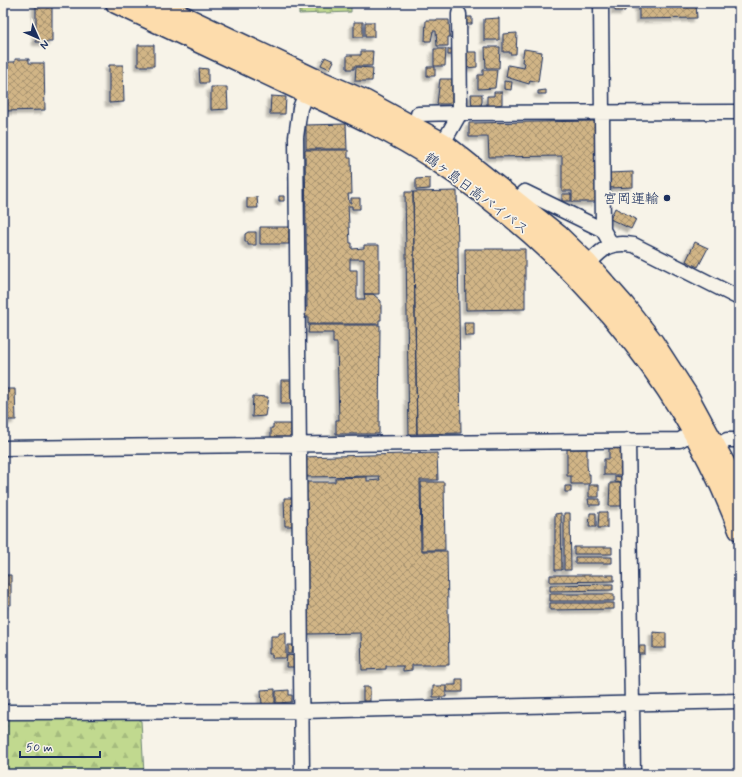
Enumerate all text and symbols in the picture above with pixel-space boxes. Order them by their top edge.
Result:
north arrow [18,18,58,58]
text: N [37,37,52,52]
street label: 鶴ヶ島日高バイパス [421,149,532,239]
place label: 宮岡運輸 [603,190,659,208]
marker: 宮岡運輸 [662,193,672,203]
scale bar [20,733,100,759]
text: 50 m [26,740,53,756]

